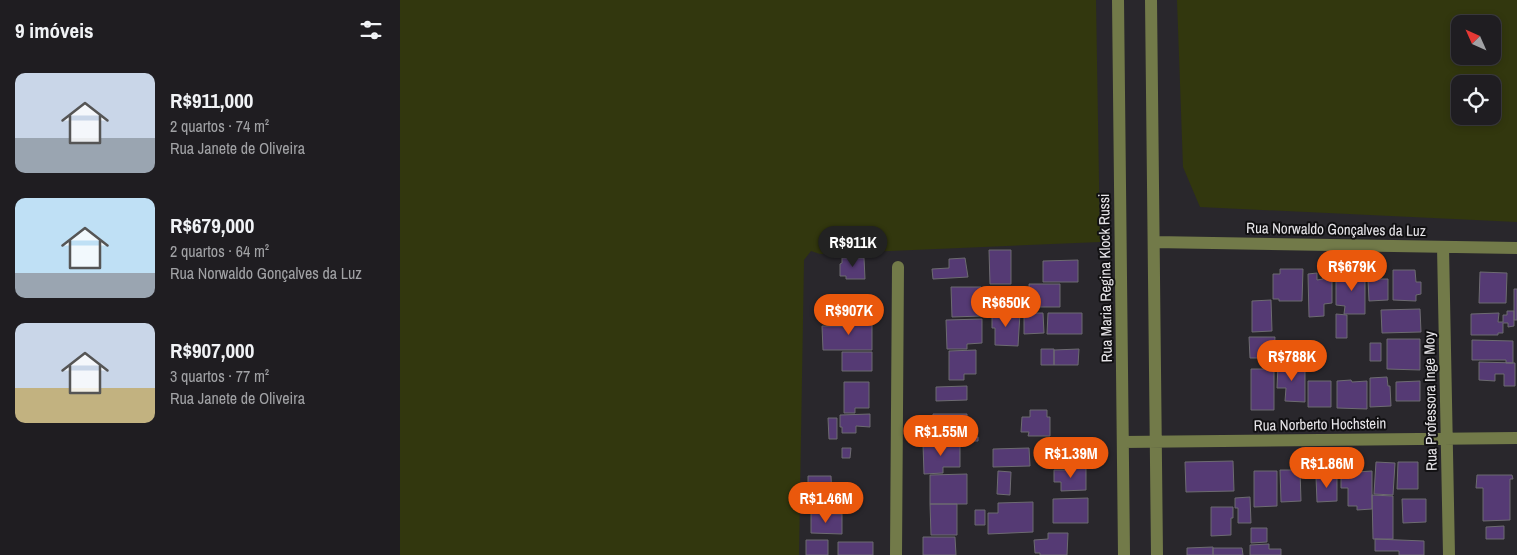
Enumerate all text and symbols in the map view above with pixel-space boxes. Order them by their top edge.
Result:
north arrow [1451,15,1501,65]
map controls [1451,15,1501,125]
text: 9 imóveis [15,16,94,45]
icon: filters [357,16,385,44]
button: locate [1451,75,1501,125]
text: R$911,000 [170,86,253,115]
icon: home [55,93,115,153]
text: 2 quartos · 74 m² [170,115,269,137]
text: Rua Janete de Oliveira [170,137,305,159]
street label: Rua Maria Regina Klock Russi [1093,193,1117,363]
text: R$679,000 [170,211,254,240]
street label: Rua Norwaldo Gonçalves da Luz [1246,217,1426,241]
icon: home [55,218,115,278]
pin: R$911K [812,226,894,268]
text: R$911K [829,231,877,253]
text: 2 quartos · 64 m² [170,240,269,262]
pin: R$679K [1311,250,1393,292]
text: R$679K [1328,255,1376,277]
text: Rua Norwaldo Gonçalves da Luz [170,262,362,284]
pin: R$650K [965,286,1047,328]
text: R$650K [982,291,1030,313]
pin: R$907K [808,294,890,336]
text: R$907K [825,299,873,321]
street label: Rua Professora Inge Moy [1418,330,1442,471]
text: R$907,000 [170,336,254,365]
pin: R$788K [1251,340,1333,382]
icon: home [55,343,115,403]
text: R$788K [1268,345,1316,367]
text: 3 quartos · 77 m² [170,365,269,387]
text: Rua Janete de Oliveira [170,387,305,409]
street label: Rua Norberto Hochstein [1254,412,1386,436]
pin: R$1.55M [895,414,987,457]
text: R$1.55M [914,420,968,442]
pin: R$1.39M [1025,436,1117,479]
text: R$1.39M [1044,442,1098,464]
pin: R$1.86M [1281,446,1373,489]
text: R$1.86M [1300,452,1354,474]
pin: R$1.46M [780,482,872,524]
text: R$1.46M [799,487,853,509]

